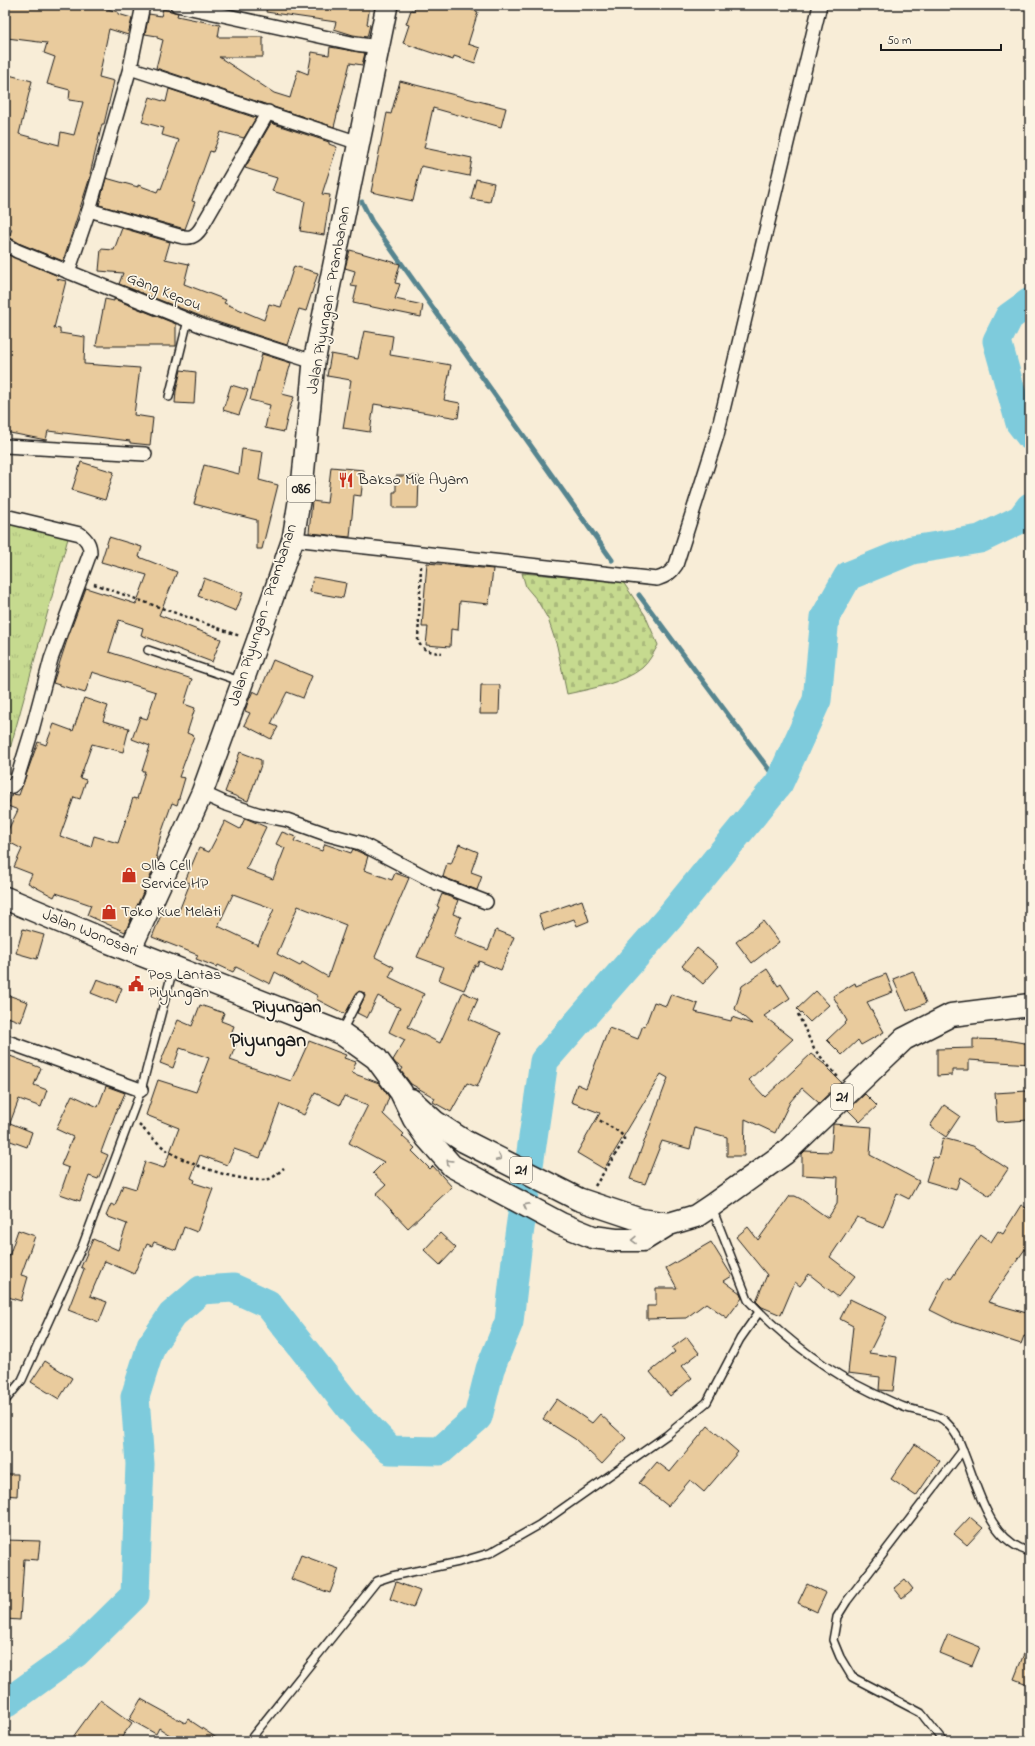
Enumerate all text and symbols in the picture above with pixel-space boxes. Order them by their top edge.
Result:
scale bar [881,26,1001,52]
text: 50 m [887,32,911,50]
street label: Jalan Piyungan - Prambanan [301,204,357,396]
street label: Gang Kepou [123,266,205,318]
place label: Bakso Mie Ayam [357,468,468,492]
restaurant icon: Bakso Mie Ayam [337,471,355,489]
road number: 086 [287,476,315,502]
street label: Jalan Piyungan - Prambanan [222,521,304,709]
place label: Olla Cell Service HP [141,854,209,896]
shop icon: Olla Cell Service HP [120,866,138,884]
place label: Toko Kue Melati [121,900,221,924]
street label: Jalan Wonosari [39,903,142,963]
shop icon: Toko Kue Melati [100,903,118,921]
place label: Pos Lantas Piyungan [148,963,221,1005]
public building icon: Pos Lantas Piyungan [127,975,145,993]
district label: Piyungan [253,995,321,1022]
district label: Piyungan [230,1027,306,1057]
road number: 21 [831,1084,853,1110]
one-way arrow [495,1154,502,1161]
road number: 21 [510,1157,532,1183]
one-way arrow [446,1159,454,1167]
one-way arrow [523,1203,530,1210]
one-way arrow [631,1236,637,1244]

